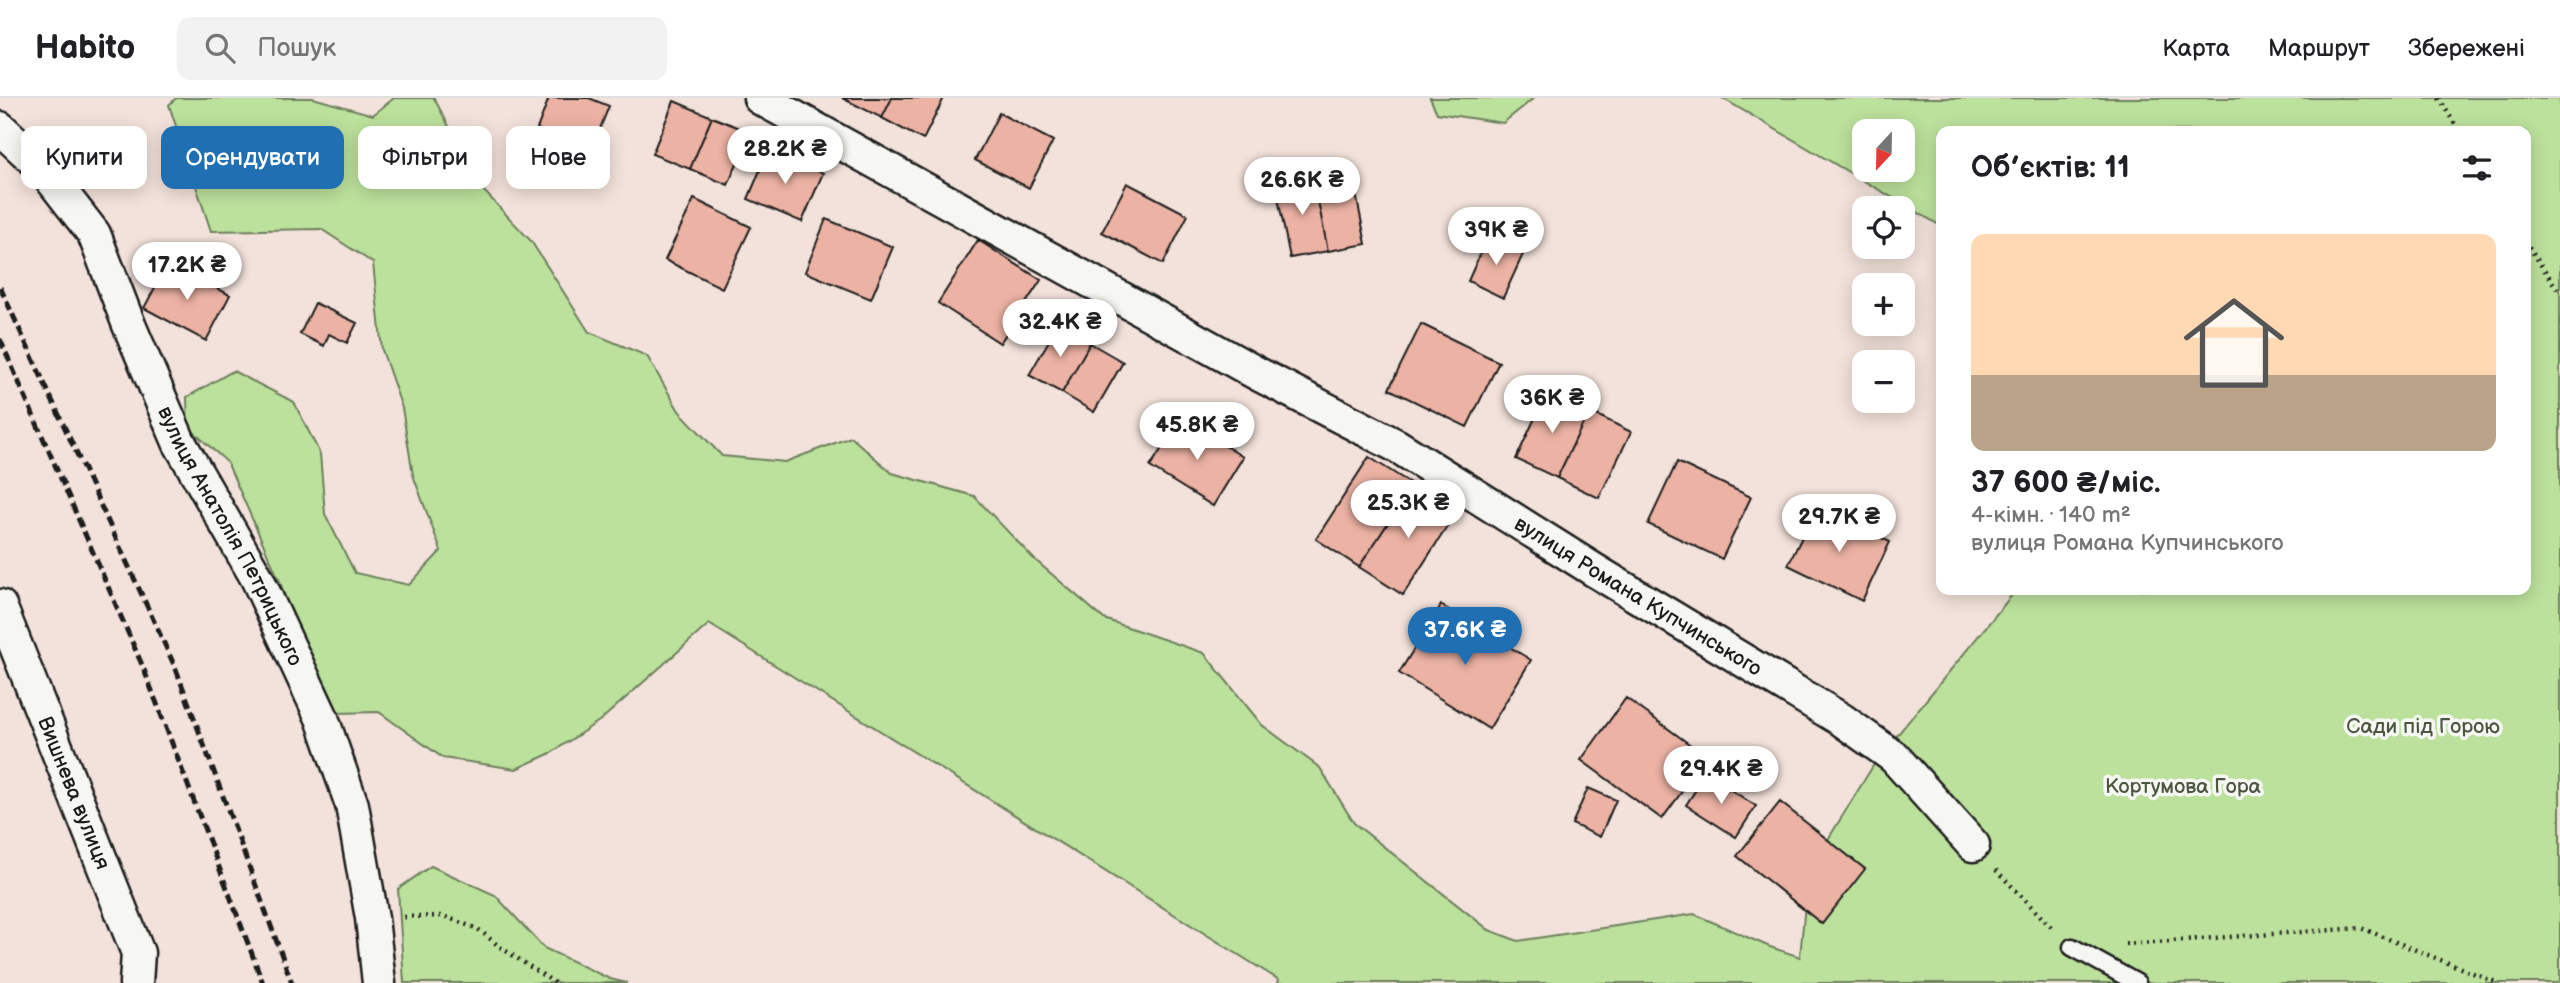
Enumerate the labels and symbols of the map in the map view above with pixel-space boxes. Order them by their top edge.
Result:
north arrow [1852,119,1914,182]
pin: 28.2K ₴ [720,126,850,186]
pin: 26.6K ₴ [1237,158,1367,217]
pin: 39K ₴ [1447,208,1545,267]
pin: 17.2K ₴ [122,242,252,302]
pin: 32.4K ₴ [995,300,1125,359]
pin: 36K ₴ [1503,376,1601,435]
street label: вулиця Анатолія Петрицького [153,402,308,670]
pin: 45.8K ₴ [1132,402,1262,462]
pin: 25.3K ₴ [1343,480,1473,540]
pin: 29.7K ₴ [1774,494,1904,554]
street label: вулиця Романа Купчинського [1510,511,1767,681]
pin: 37.6K ₴ [1400,608,1530,667]
street label: Вишнева вулиця [33,713,116,873]
park label: Сади під Горою [2346,714,2500,739]
pin: 29.4K ₴ [1656,746,1786,806]
park label: Кортумова Гора [2105,774,2262,799]

